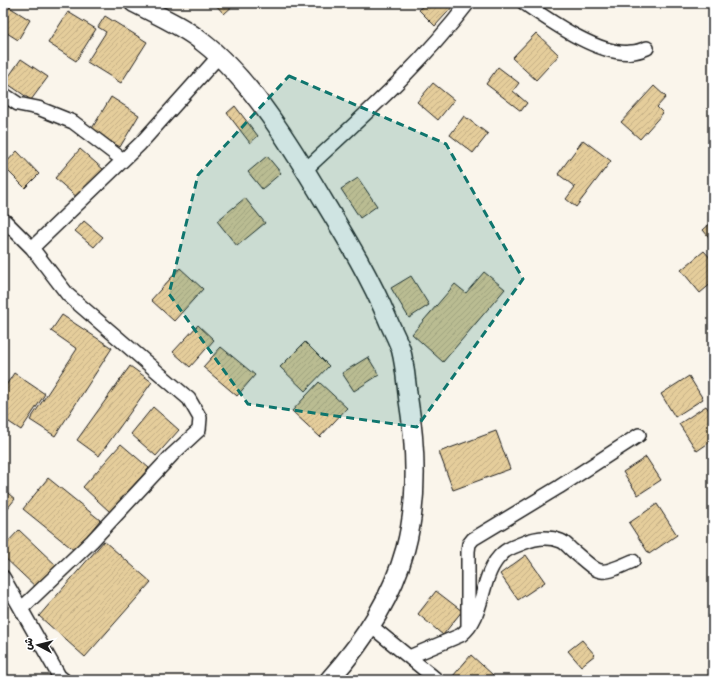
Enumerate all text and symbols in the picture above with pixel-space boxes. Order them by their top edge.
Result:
north arrow [18,625,58,665]
text: ش [21,637,36,651]

